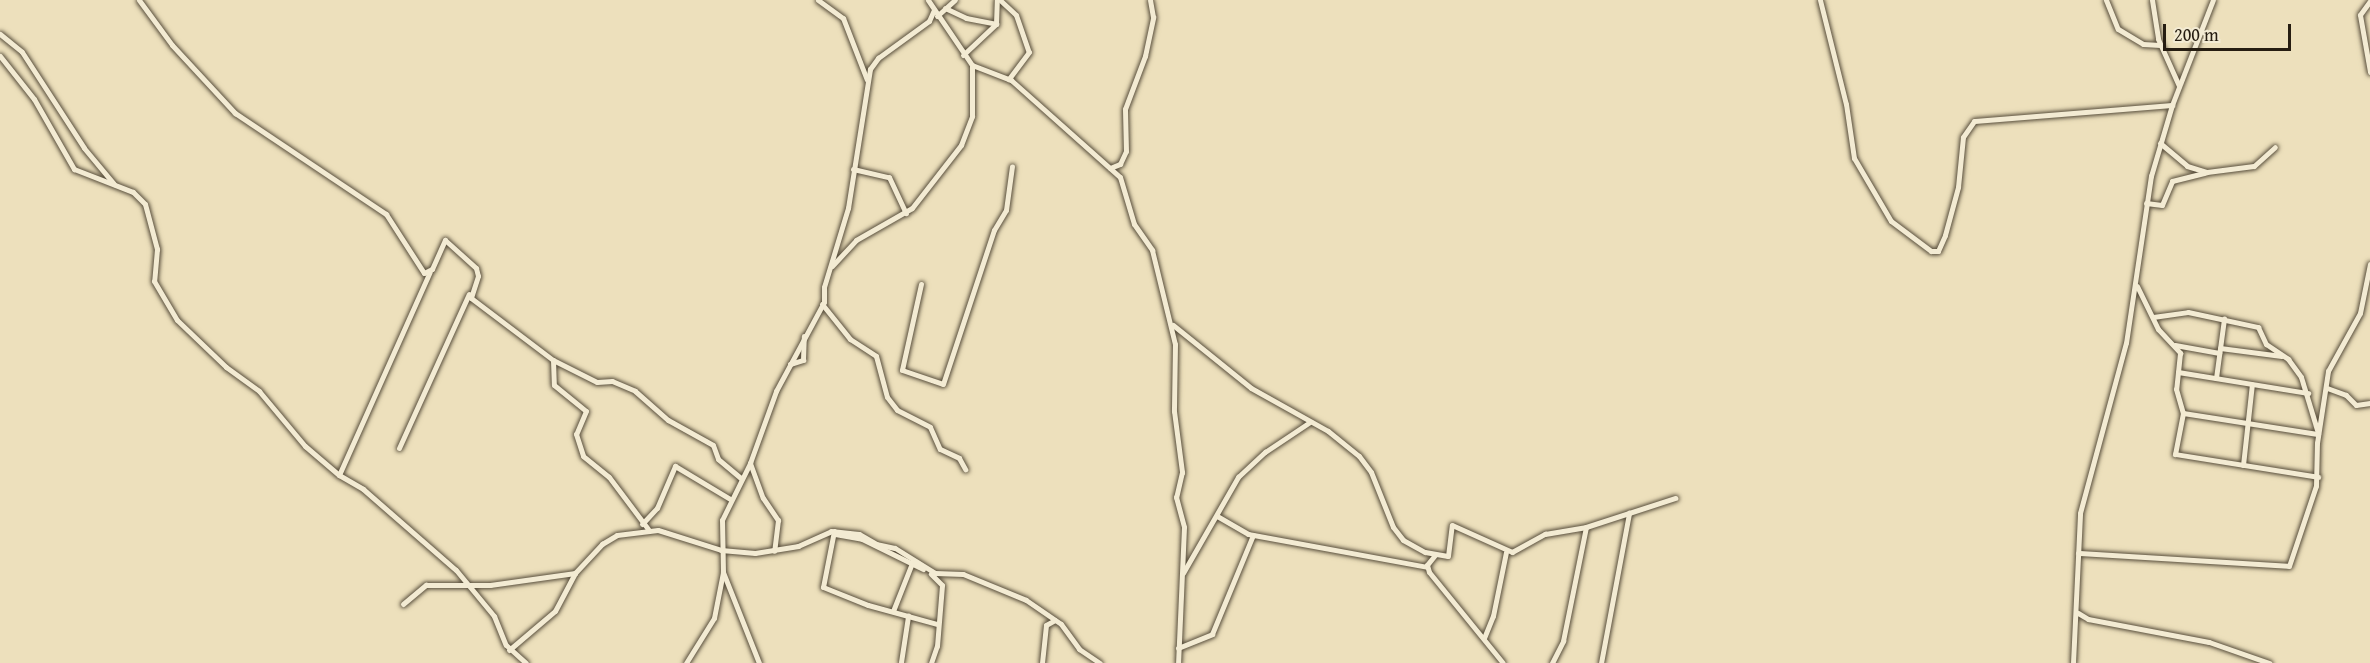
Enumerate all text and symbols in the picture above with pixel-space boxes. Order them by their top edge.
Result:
scale bar [2166,12,2294,50]
text: 200 m [2174,21,2219,48]

